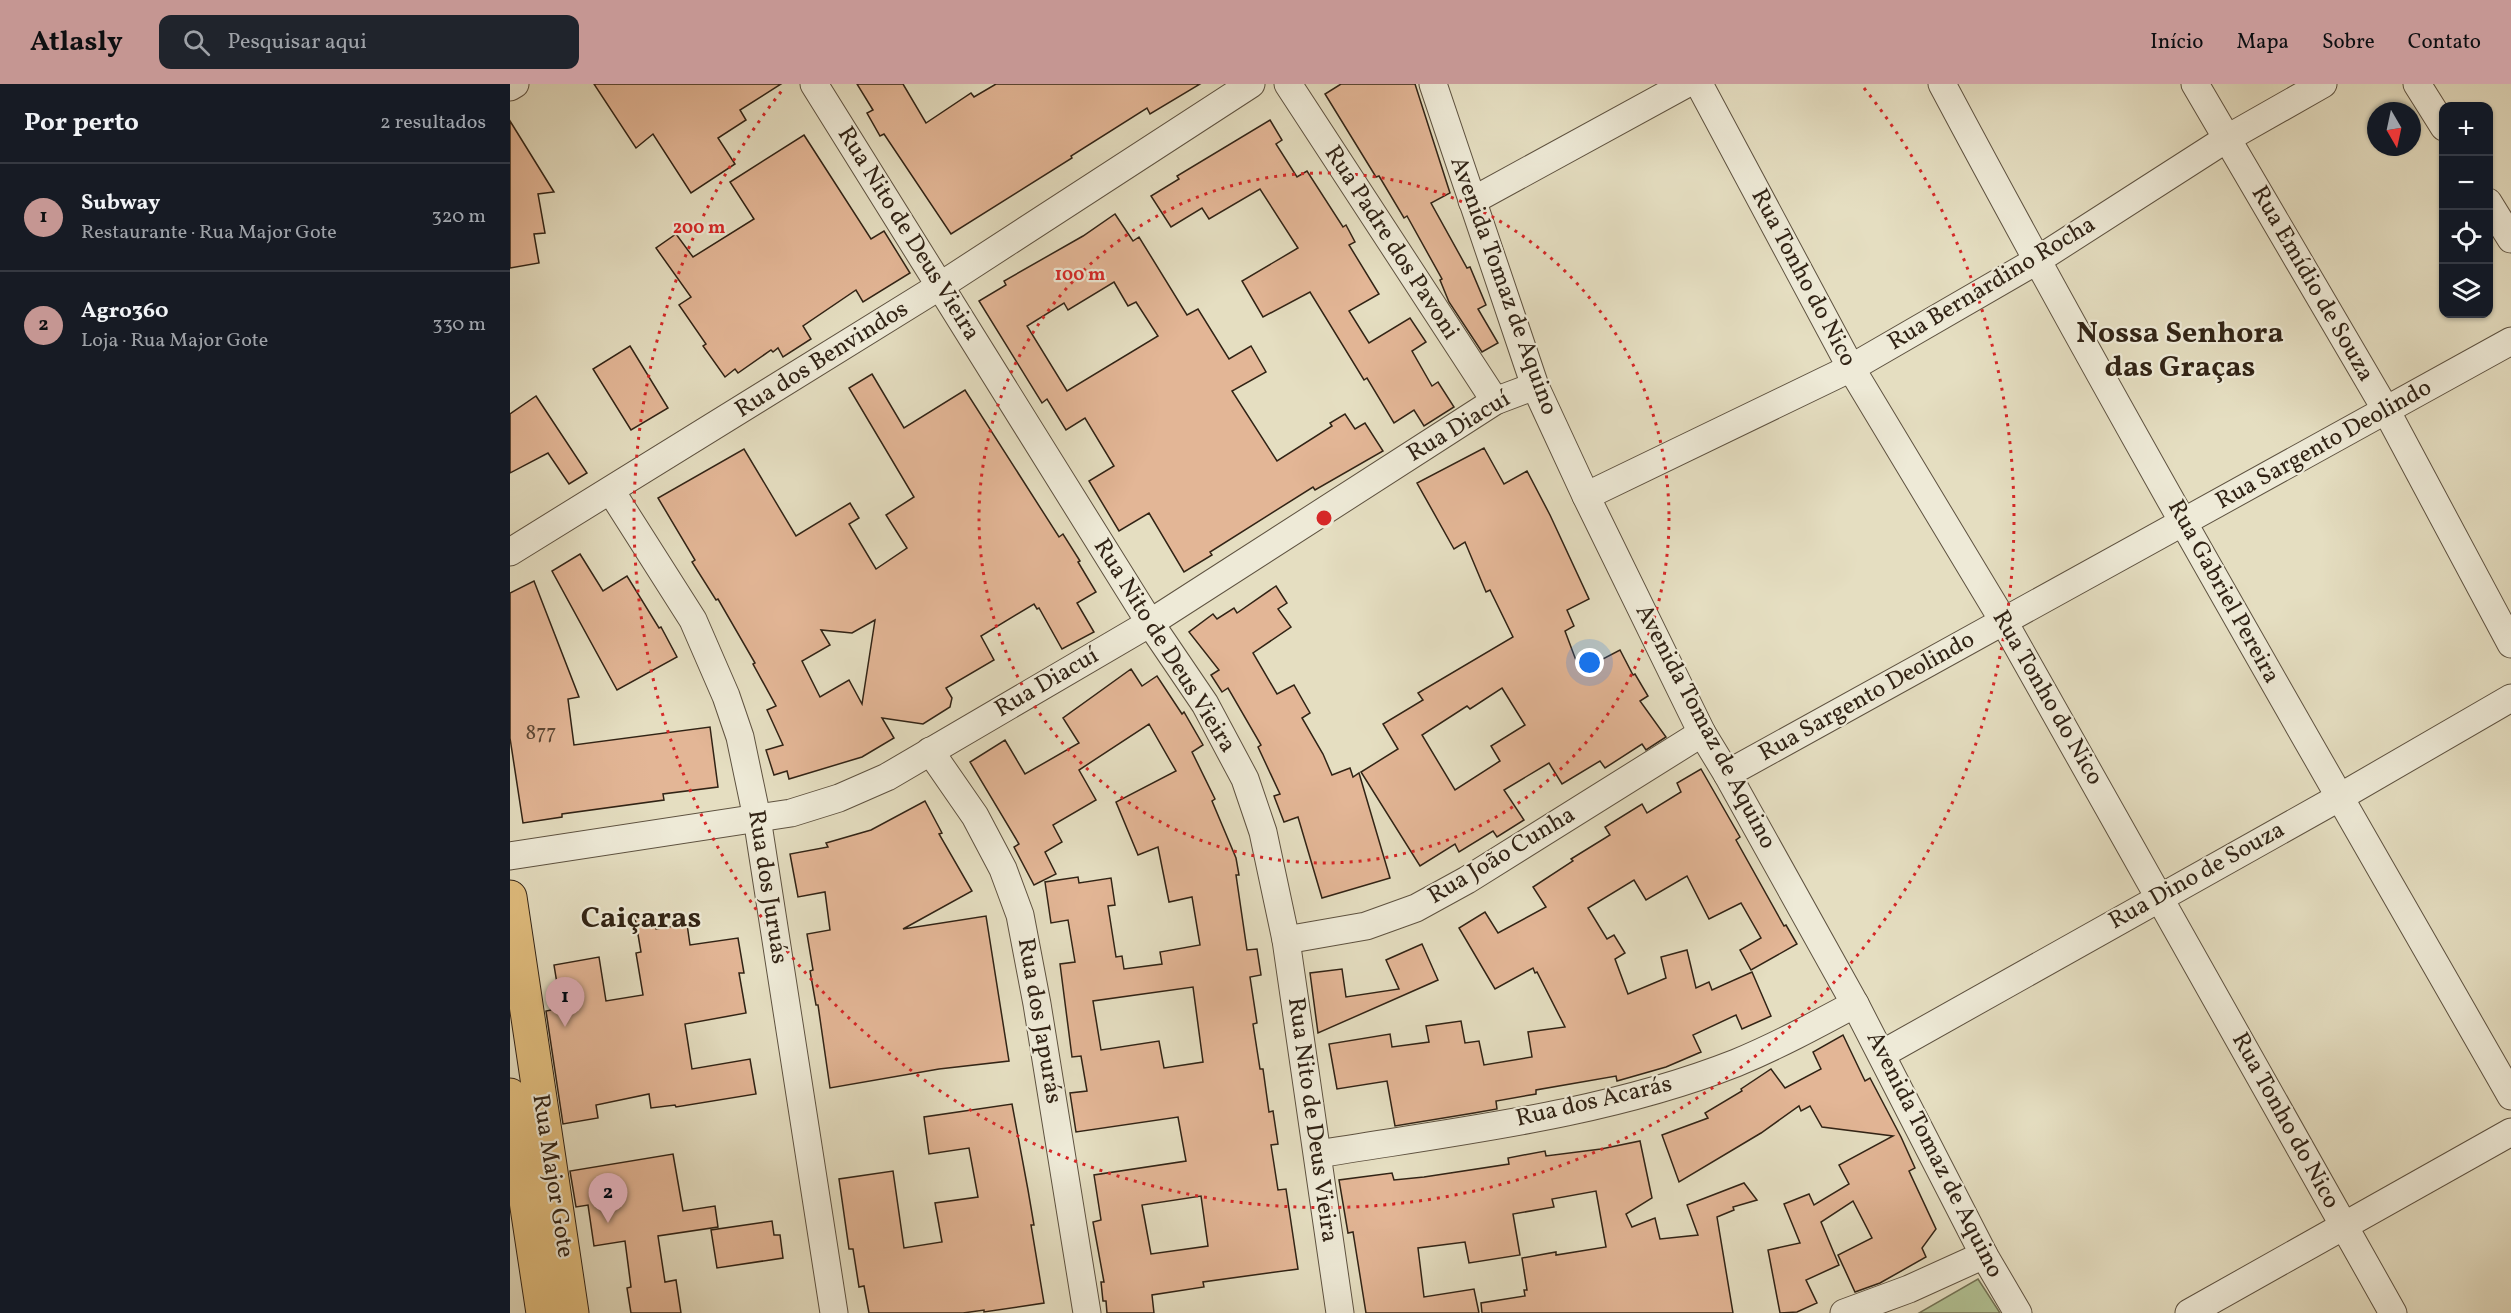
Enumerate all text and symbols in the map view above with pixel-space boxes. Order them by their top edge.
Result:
search box [159,15,579,69]
text: Atlasly [30,23,123,62]
icon: search [180,26,213,59]
text: Pesquisar aqui [228,27,367,58]
text: Início [2150,28,2203,57]
text: Mapa [2236,28,2289,57]
text: Sobre [2322,28,2375,57]
text: Contato [2408,28,2481,57]
north arrow [2367,102,2421,156]
map controls [2439,102,2493,318]
button: + [2439,102,2493,156]
text: Por perto [24,105,139,141]
text: 2 resultados [380,109,486,137]
street label: Rua Nito de Deus Vieira [828,120,988,348]
street label: Rua Padre dos Pavoni [1315,139,1467,347]
street label: Avenida Tomaz de Aquino [1440,152,1566,420]
button: − [2439,156,2493,210]
street label: Rua Emídio de Souza [2242,180,2382,388]
street label: Rua Tonho do Nico [1742,183,1864,373]
text: Subway [81,188,160,219]
text: 1 [39,203,48,231]
text: 320 m [431,203,486,231]
street label: Rua Bernardino Rocha [1882,208,2102,360]
button: locate [2439,210,2493,264]
text: 200 m [673,216,725,241]
text: Restaurante · Rua Major Gote [81,219,337,247]
text: 100 m [1055,263,1105,288]
button: layers [2439,264,2493,318]
street label: Rua dos Benvindos [729,293,915,427]
text: Agro360 [81,296,169,327]
text: 2 [38,311,49,339]
text: 330 m [432,311,486,339]
district label: Nossa Senhora das Graças [2076,313,2284,389]
text: Loja · Rua Major Gote [81,327,268,355]
street label: Rua Sargento Deolindo [2210,371,2438,519]
street label: Rua Diacuí [1401,383,1517,471]
street label: Rua Gabriel Pereira [2158,494,2288,690]
centre of rings [1314,508,1334,528]
street label: Rua Nito de Deus Vieira [1084,532,1244,760]
street label: Avenida Tomaz de Aquino [1626,599,1784,855]
street label: Rua Tonho do Nico [1983,604,2111,792]
street label: Rua Sargento Deolindo [1753,623,1981,771]
street label: Rua Diacuí [989,640,1105,726]
your location [1575,648,1604,677]
house number: 877 [525,719,557,748]
street label: Rua João Cunha [1422,799,1582,913]
street label: Rua dos Juruás [738,808,796,966]
street label: Rua Dino de Souza [2103,813,2291,939]
district label: Caiçaras [581,898,701,940]
street label: Rua dos Japurás [1008,936,1070,1106]
pin: 1 [546,978,584,1027]
street label: Rua Nito de Deus Vieira [1278,995,1346,1245]
street label: Avenida Tomaz de Aquino [1857,1026,2011,1284]
street label: Rua Tonho do Nico [2222,1027,2348,1215]
street label: Rua dos Acarás [1512,1067,1676,1137]
street label: Rua Major Gote [522,1092,582,1260]
pin: 2 [588,1174,628,1223]

